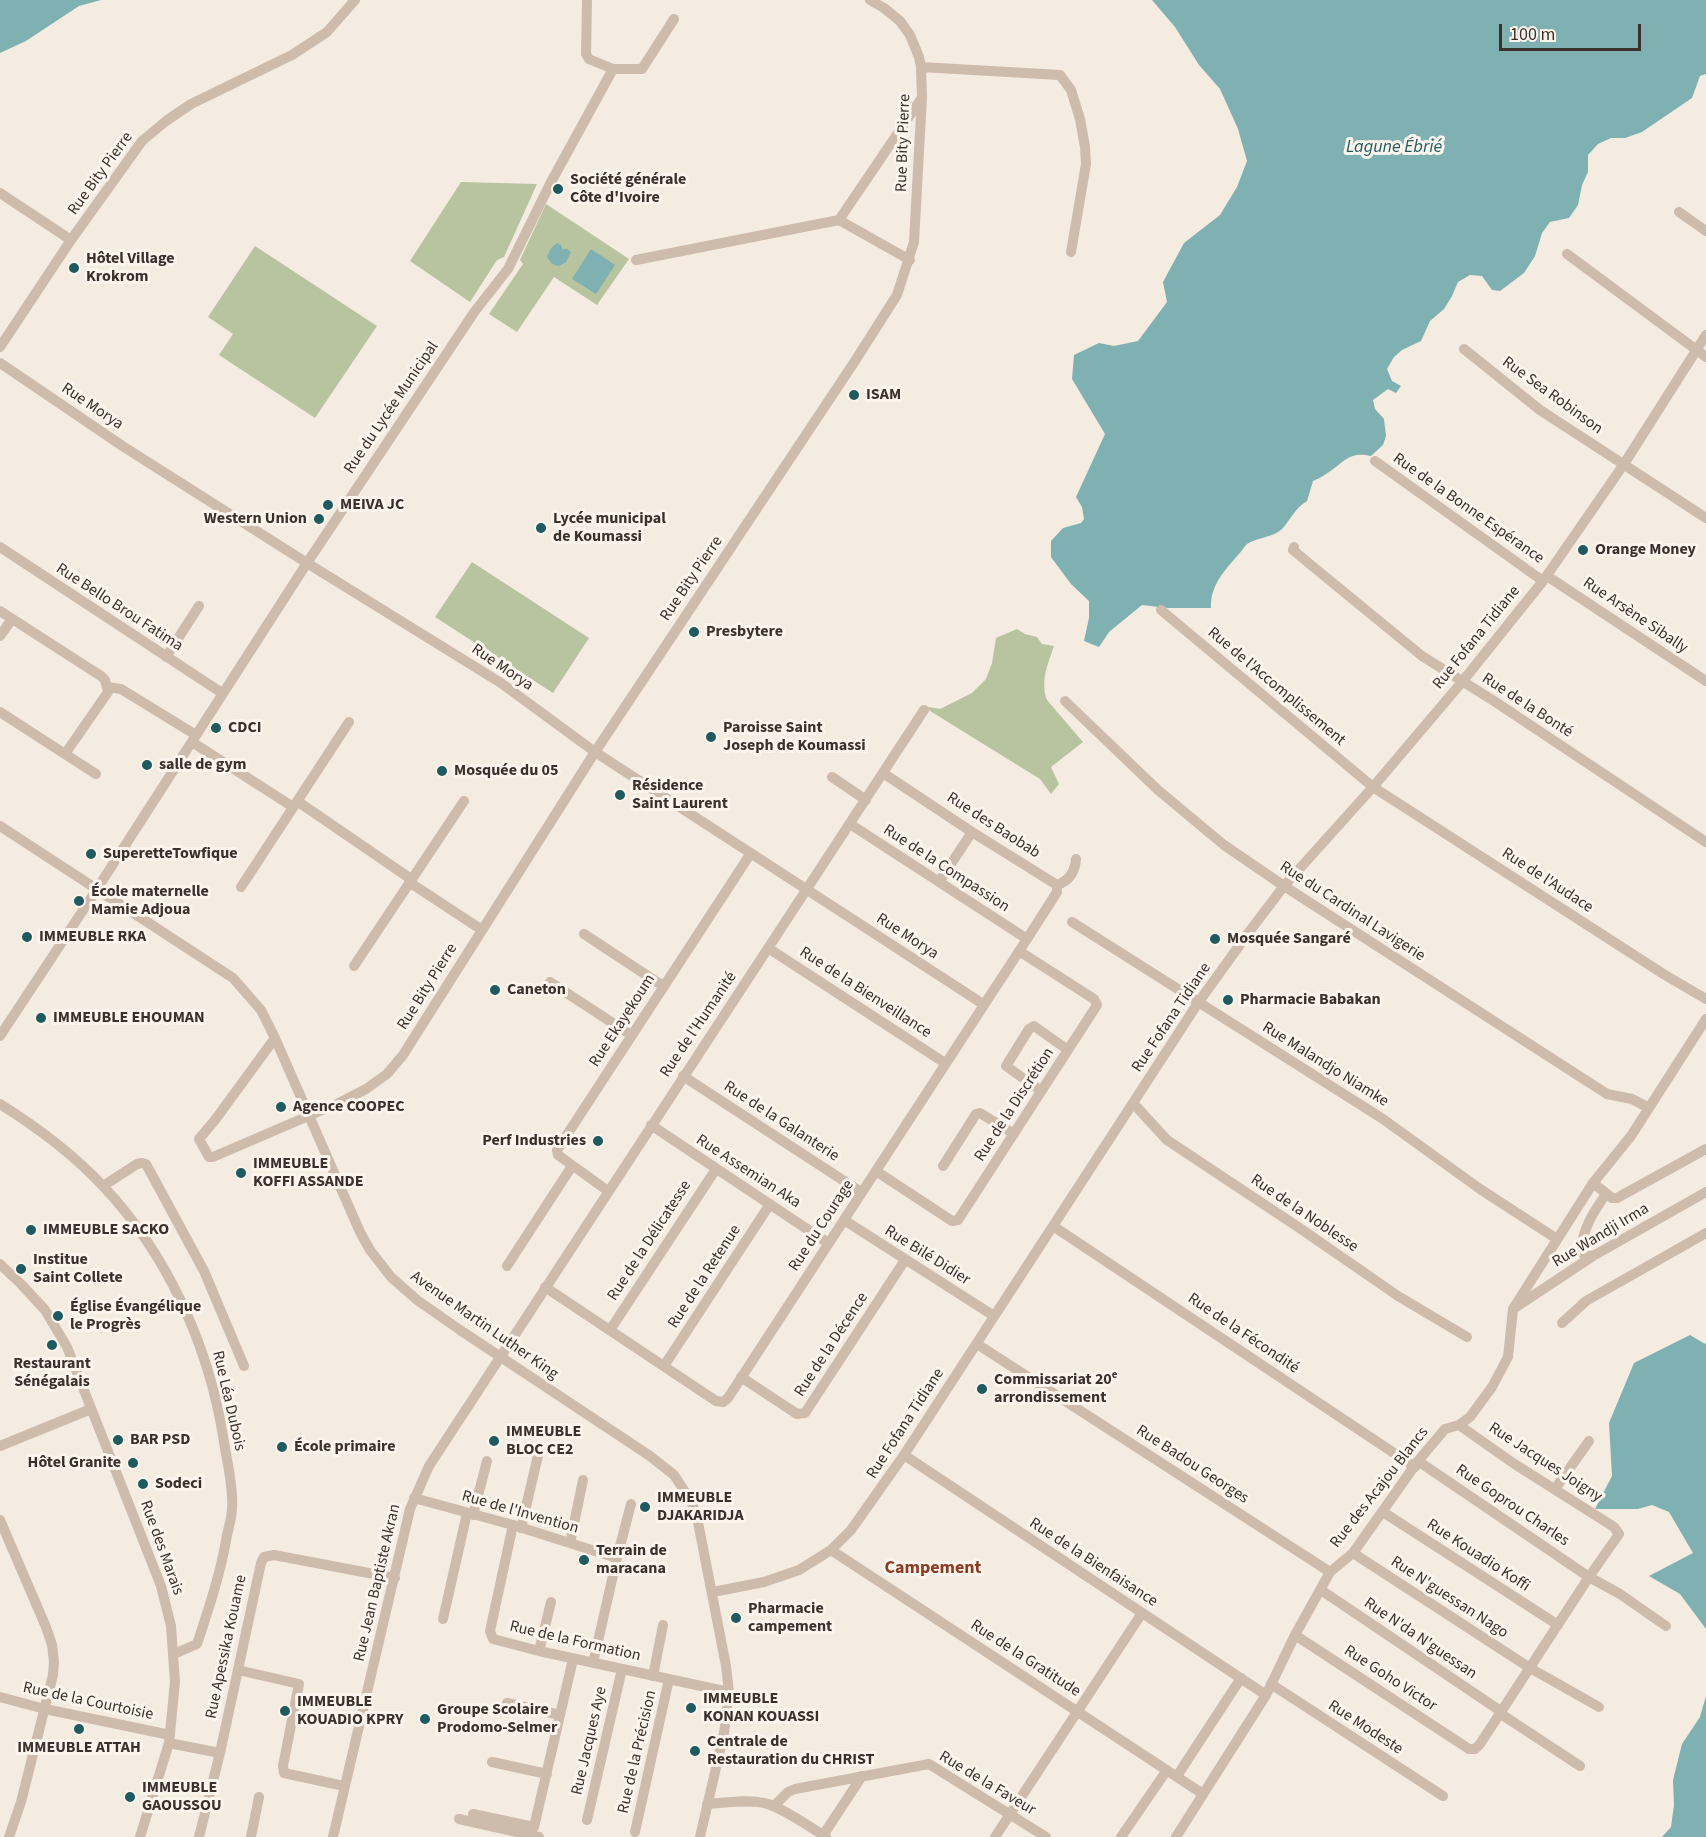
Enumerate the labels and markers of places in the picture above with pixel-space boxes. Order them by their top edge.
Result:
place label: Société générale Côte d'Ivoire [570,170,686,208]
marker: Société générale Côte d'Ivoire [551,182,565,196]
place label: Hôtel Village Krokrom [86,249,175,287]
marker: Hôtel Village Krokrom [67,261,81,275]
place label: ISAM [866,385,901,405]
marker: ISAM [847,388,861,402]
place label: MEIVA JC [340,495,404,515]
marker: MEIVA JC [321,498,335,512]
place label: Western Union [204,509,307,529]
place label: Lycée municipal de Koumassi [553,509,666,547]
marker: Western Union [312,512,326,526]
marker: Lycée municipal de Koumassi [534,521,548,535]
place label: Orange Money [1595,540,1696,560]
marker: Orange Money [1576,543,1590,557]
place label: Presbytere [706,622,783,642]
marker: Presbytere [687,625,701,639]
place label: CDCI [228,718,262,738]
place label: Paroisse Saint Joseph de Koumassi [723,718,866,756]
marker: CDCI [209,721,223,735]
marker: Paroisse Saint Joseph de Koumassi [704,730,718,744]
place label: salle de gym [159,755,246,775]
marker: salle de gym [140,758,154,772]
place label: Mosquée du 05 [454,761,558,781]
marker: Mosquée du 05 [435,764,449,778]
place label: Résidence Saint Laurent [632,776,728,814]
marker: Résidence Saint Laurent [613,788,627,802]
place label: SuperetteTowfique [103,844,238,864]
marker: SuperetteTowfique [84,847,98,861]
place label: École maternelle Mamie Adjoua [91,882,209,920]
marker: École maternelle Mamie Adjoua [72,894,86,908]
place label: IMMEUBLE RKA [39,927,146,947]
place label: Mosquée Sangaré [1227,929,1351,949]
marker: IMMEUBLE RKA [20,930,34,944]
marker: Mosquée Sangaré [1208,932,1222,946]
place label: Caneton [507,980,566,1000]
marker: Caneton [488,983,502,997]
place label: Pharmacie Babakan [1240,990,1381,1010]
marker: Pharmacie Babakan [1221,993,1235,1007]
place label: IMMEUBLE EHOUMAN [53,1008,205,1028]
marker: IMMEUBLE EHOUMAN [34,1011,48,1025]
place label: Agence COOPEC [293,1097,405,1117]
marker: Agence COOPEC [274,1100,288,1114]
place label: Perf Industries [482,1131,586,1151]
marker: Perf Industries [591,1134,605,1148]
place label: IMMEUBLE KOFFI ASSANDE [253,1154,364,1192]
marker: IMMEUBLE KOFFI ASSANDE [234,1166,248,1180]
place label: IMMEUBLE SACKO [43,1220,169,1240]
marker: IMMEUBLE SACKO [24,1223,38,1237]
place label: Institue Saint Collete [33,1250,123,1288]
marker: Institue Saint Collete [14,1262,28,1276]
place label: Église Évangélique le Progrès [70,1297,201,1335]
marker: Église Évangélique le Progrès [51,1309,65,1323]
marker: Restaurant Sénégalais [45,1338,59,1352]
place label: Restaurant Sénégalais [13,1354,91,1392]
place label: Commissariat 20ᵉ arrondissement [994,1370,1117,1408]
marker: Commissariat 20ᵉ arrondissement [975,1382,989,1396]
place label: IMMEUBLE BLOC CE2 [506,1422,581,1460]
place label: BAR PSD [130,1430,190,1450]
marker: BAR PSD [111,1433,125,1447]
marker: IMMEUBLE BLOC CE2 [487,1434,501,1448]
place label: École primaire [294,1437,396,1457]
marker: École primaire [275,1440,289,1454]
place label: Hôtel Granite [28,1453,121,1473]
marker: Hôtel Granite [126,1456,140,1470]
place label: Sodeci [155,1474,202,1494]
marker: Sodeci [136,1477,150,1491]
place label: IMMEUBLE DJAKARIDJA [657,1488,744,1526]
marker: IMMEUBLE DJAKARIDJA [638,1500,652,1514]
place label: Terrain de maracana [596,1541,667,1579]
marker: Terrain de maracana [577,1553,591,1567]
place label: Pharmacie campement [748,1599,832,1637]
marker: Pharmacie campement [729,1611,743,1625]
place label: IMMEUBLE KONAN KOUASSI [703,1689,819,1727]
place label: IMMEUBLE KOUADIO KPRY [297,1692,403,1730]
place label: Groupe Scolaire Prodomo-Selmer [437,1700,557,1738]
marker: IMMEUBLE KONAN KOUASSI [684,1701,698,1715]
marker: IMMEUBLE KOUADIO KPRY [278,1704,292,1718]
marker: Groupe Scolaire Prodomo-Selmer [418,1712,432,1726]
marker: IMMEUBLE ATTAH [72,1722,86,1736]
place label: Centrale de Restauration du CHRIST [707,1732,875,1770]
place label: IMMEUBLE ATTAH [17,1738,141,1758]
marker: Centrale de Restauration du CHRIST [688,1744,702,1758]
place label: IMMEUBLE GAOUSSOU [142,1778,222,1816]
marker: IMMEUBLE GAOUSSOU [123,1790,137,1804]

